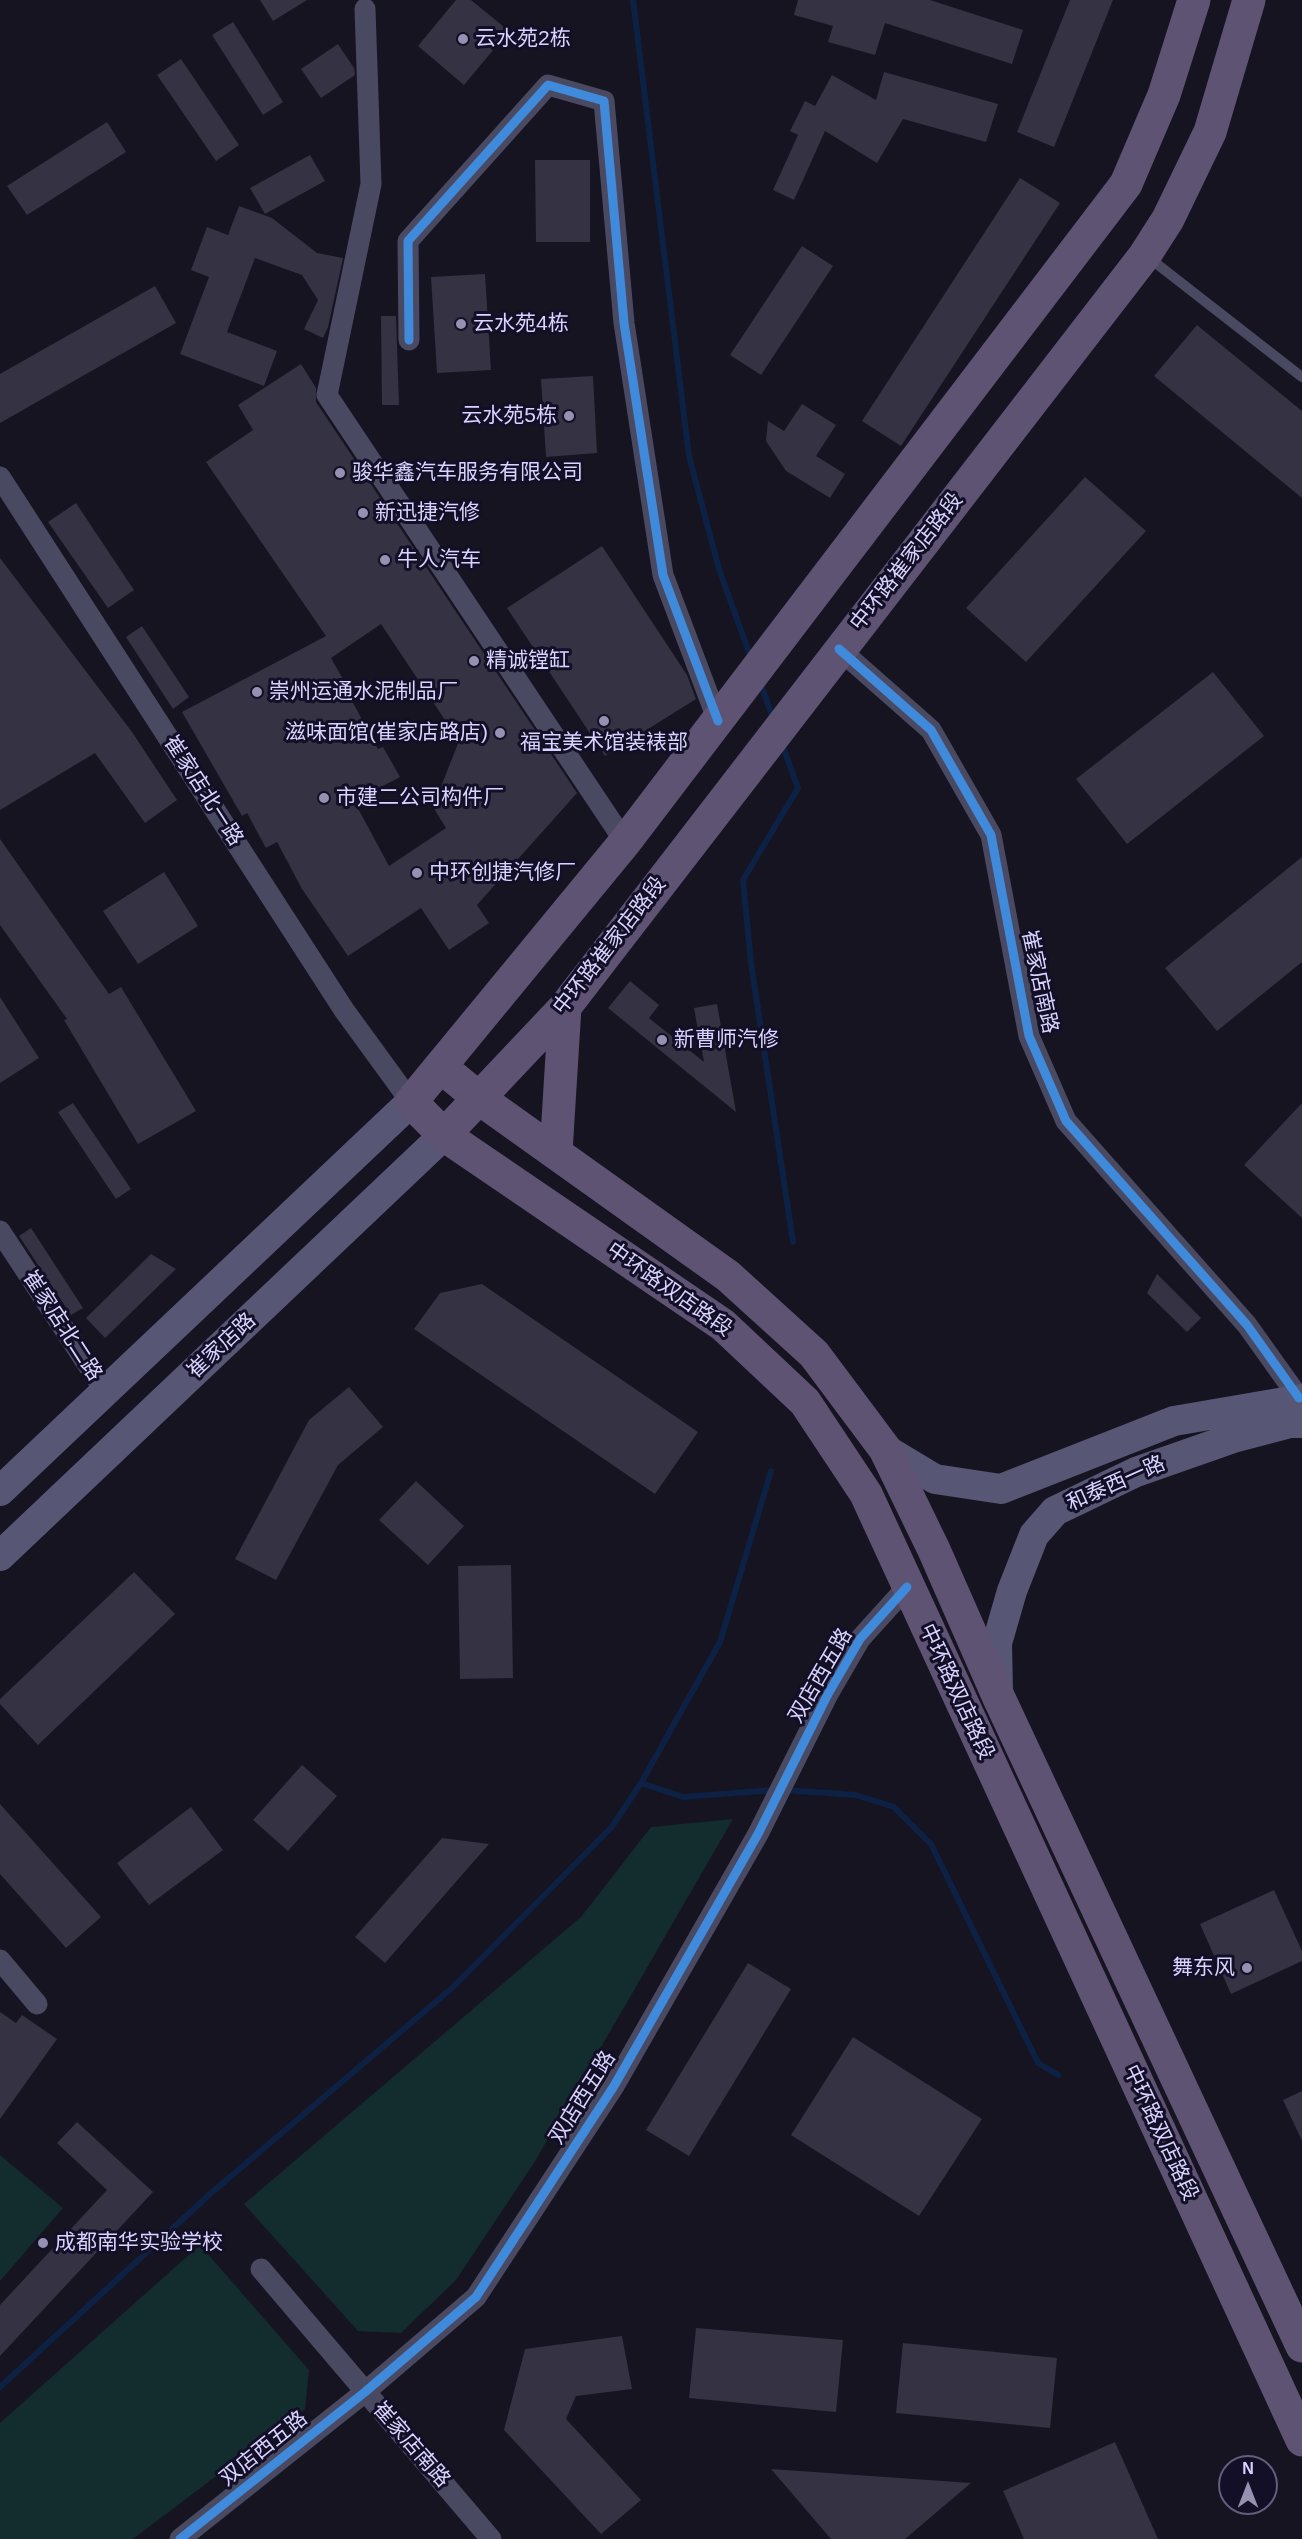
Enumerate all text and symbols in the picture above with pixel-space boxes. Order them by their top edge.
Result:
place label: 云水苑2栋 [475,26,571,52]
marker: 云水苑2栋 [456,32,470,46]
place label: 云水苑4栋 [473,311,569,337]
marker: 云水苑4栋 [454,317,468,331]
place label: 云水苑5栋 [461,403,557,429]
marker: 云水苑5栋 [562,409,576,423]
place label: 骏华鑫汽车服务有限公司 [352,460,583,486]
marker: 骏华鑫汽车服务有限公司 [333,466,347,480]
street label: 中环路崔家店路段 [845,488,969,636]
place label: 新迅捷汽修 [375,500,480,526]
marker: 新迅捷汽修 [356,506,370,520]
place label: 牛人汽车 [397,547,481,573]
marker: 牛人汽车 [378,553,392,567]
place label: 精诚镗缸 [486,648,570,674]
marker: 精诚镗缸 [467,654,481,668]
place label: 崇州运通水泥制品厂 [269,679,458,705]
marker: 崇州运通水泥制品厂 [250,685,264,699]
marker: 福宝美术馆装裱部 [597,714,611,728]
place label: 滋味面馆(崔家店路店) [285,720,488,746]
marker: 滋味面馆(崔家店路店) [493,726,507,740]
place label: 福宝美术馆装裱部 [520,730,688,756]
street label: 崔家店北一路 [158,731,248,851]
place label: 市建二公司构件厂 [336,785,504,811]
marker: 市建二公司构件厂 [317,791,331,805]
place label: 中环创捷汽修厂 [429,860,576,886]
marker: 中环创捷汽修厂 [410,866,424,880]
street label: 中环路崔家店路段 [548,872,672,1020]
street label: 崔家店南路 [1016,928,1062,1036]
place label: 新曹师汽修 [674,1027,779,1053]
marker: 新曹师汽修 [655,1033,669,1047]
street label: 中环路双店路段 [602,1238,736,1342]
street label: 崔家店北二路 [17,1266,107,1386]
street label: 崔家店路 [183,1308,261,1384]
street label: 和泰西一路 [1063,1451,1169,1517]
street label: 中环路双店路段 [914,1620,998,1764]
street label: 双店西五路 [784,1624,858,1728]
place label: 舞东风 [1172,1955,1235,1981]
marker: 舞东风 [1240,1961,1254,1975]
street label: 双店西五路 [544,2047,622,2149]
street label: 中环路双店路段 [1118,2061,1202,2205]
place label: 成都南华实验学校 [55,2230,223,2256]
marker: 成都南华实验学校 [36,2236,50,2250]
street label: 崔家店南路 [367,2397,455,2493]
street label: 双店西五路 [215,2406,313,2492]
north arrow [1218,2455,1278,2515]
text: N [1242,2460,1254,2477]

